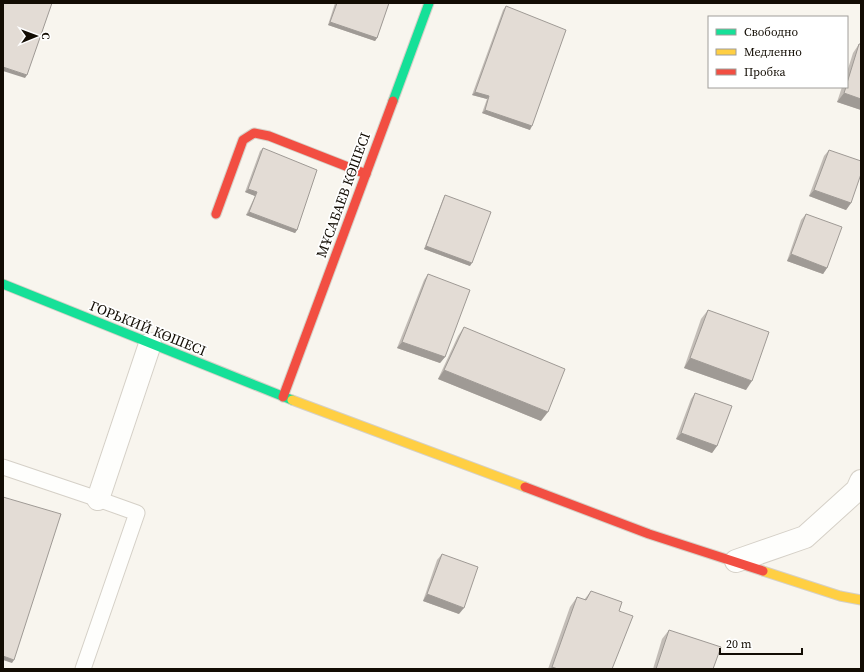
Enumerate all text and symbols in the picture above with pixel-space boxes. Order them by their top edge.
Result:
north arrow [16,16,56,56]
legend [708,16,848,88]
text: Свободно [744,24,799,40]
text: С [38,32,53,40]
text: Медленно [744,44,802,60]
text: Пробка [744,64,787,80]
street label: МҰСАБАЕВ КӨШЕСІ [311,130,375,260]
street label: ГОРЬКИЙ КӨШЕСІ [87,296,209,360]
scale bar [720,630,802,656]
text: 20 m [726,636,752,652]

